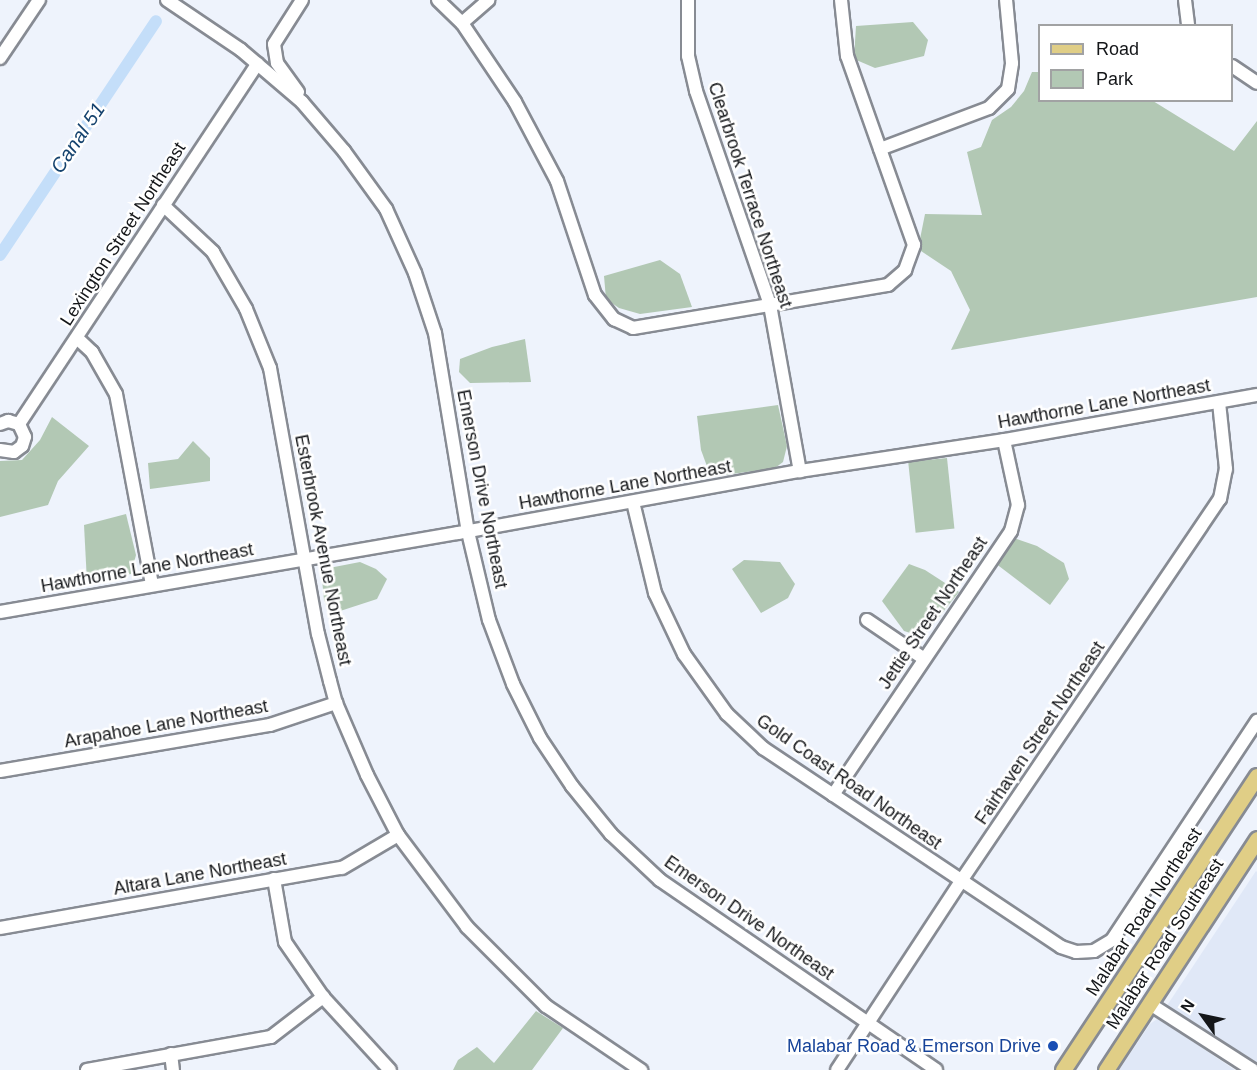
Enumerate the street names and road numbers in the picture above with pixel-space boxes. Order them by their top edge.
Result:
street label: Clearbrook Terrace Northeast [703,79,797,311]
street label: Lexington Street Northeast [56,138,190,330]
street label: Hawthorne Lane Northeast [996,375,1212,433]
street label: Emerson Drive Northeast [452,388,512,590]
street label: Esterbrook Avenue Northeast [290,432,356,668]
street label: Hawthorne Lane Northeast [517,456,733,514]
street label: Jettie Street Northeast [874,533,992,693]
street label: Hawthorne Lane Northeast [39,539,255,597]
street label: Fairhaven Street Northeast [971,637,1109,829]
street label: Arapahoe Lane Northeast [63,695,269,753]
street label: Gold Coast Road Northeast [752,710,946,854]
street label: Malabar Road Northeast [1082,824,1206,1000]
street label: Altara Lane Northeast [112,848,288,900]
street label: Emerson Drive Northeast [660,851,838,985]
street label: Malabar Road Southeast [1102,855,1228,1033]

